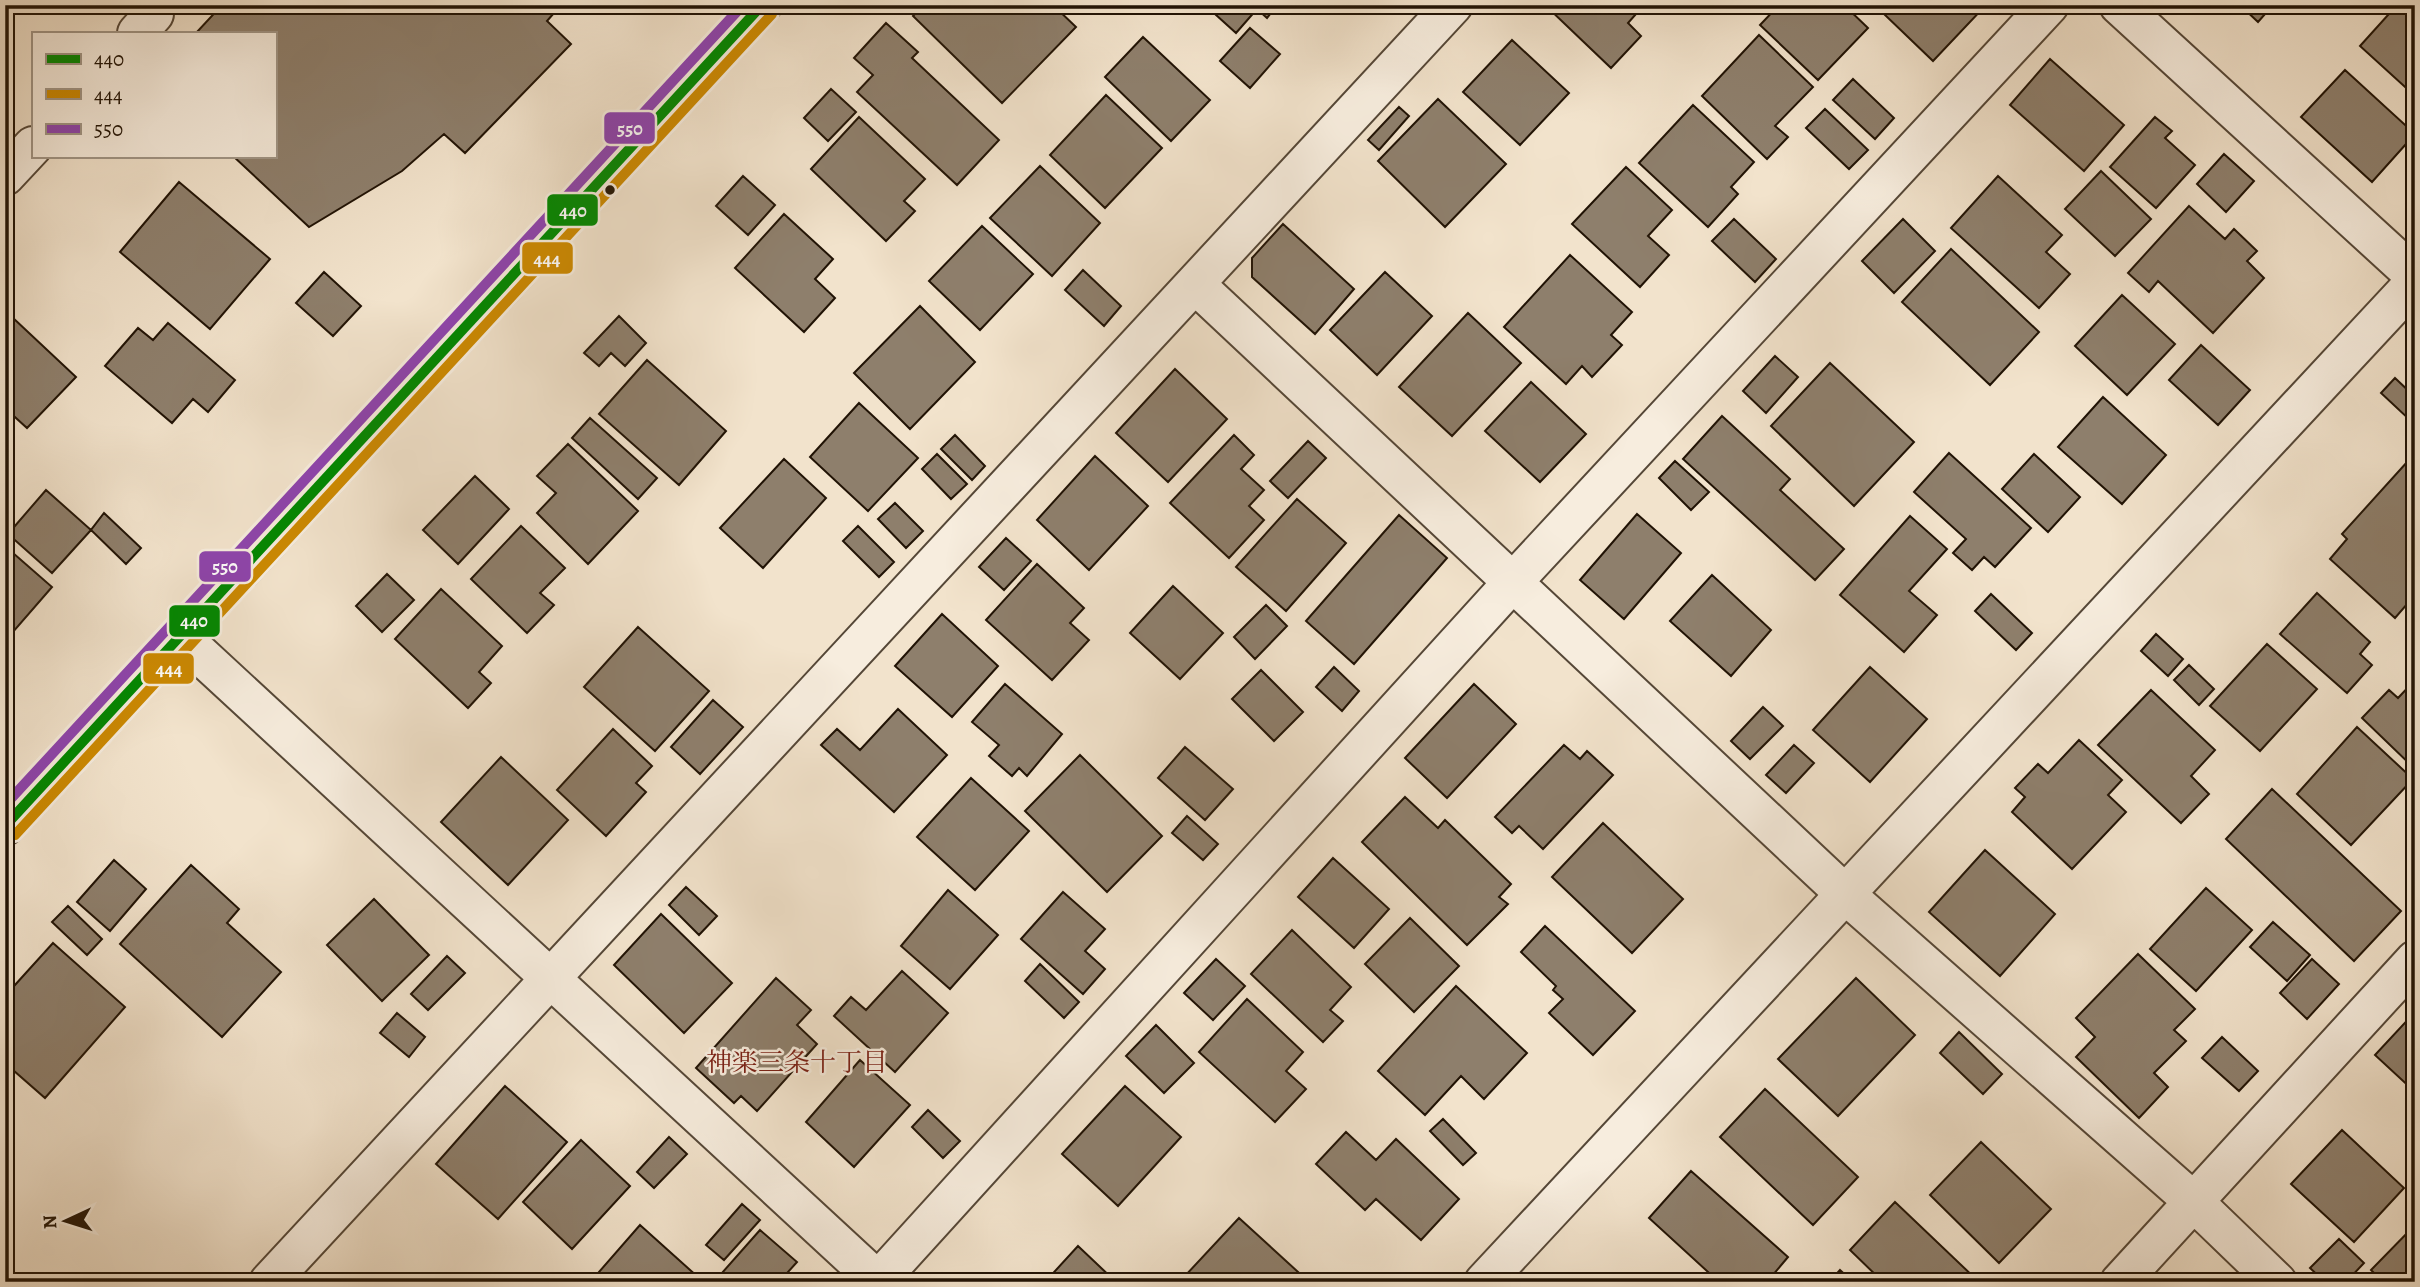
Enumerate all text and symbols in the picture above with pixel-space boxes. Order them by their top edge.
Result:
legend [32,32,276,158]
text: 440 [94,45,124,73]
text: 444 [94,81,123,109]
line badge: 550 [603,111,656,145]
text: 550 [94,115,123,143]
text: 550 [617,116,643,142]
unlabelled marker [603,183,617,197]
line badge: 440 [546,193,599,227]
text: 440 [559,198,587,224]
line badge: 444 [521,241,574,275]
text: 444 [534,246,560,272]
line badge: 550 [198,550,252,583]
text: 550 [212,554,238,580]
line badge: 440 [168,604,221,638]
text: 440 [180,608,208,634]
line badge: 444 [142,652,195,685]
text: 444 [156,656,182,682]
district label: 神楽三条十丁目 [706,1045,888,1080]
north arrow [32,1186,102,1256]
text: N [37,1214,63,1230]

